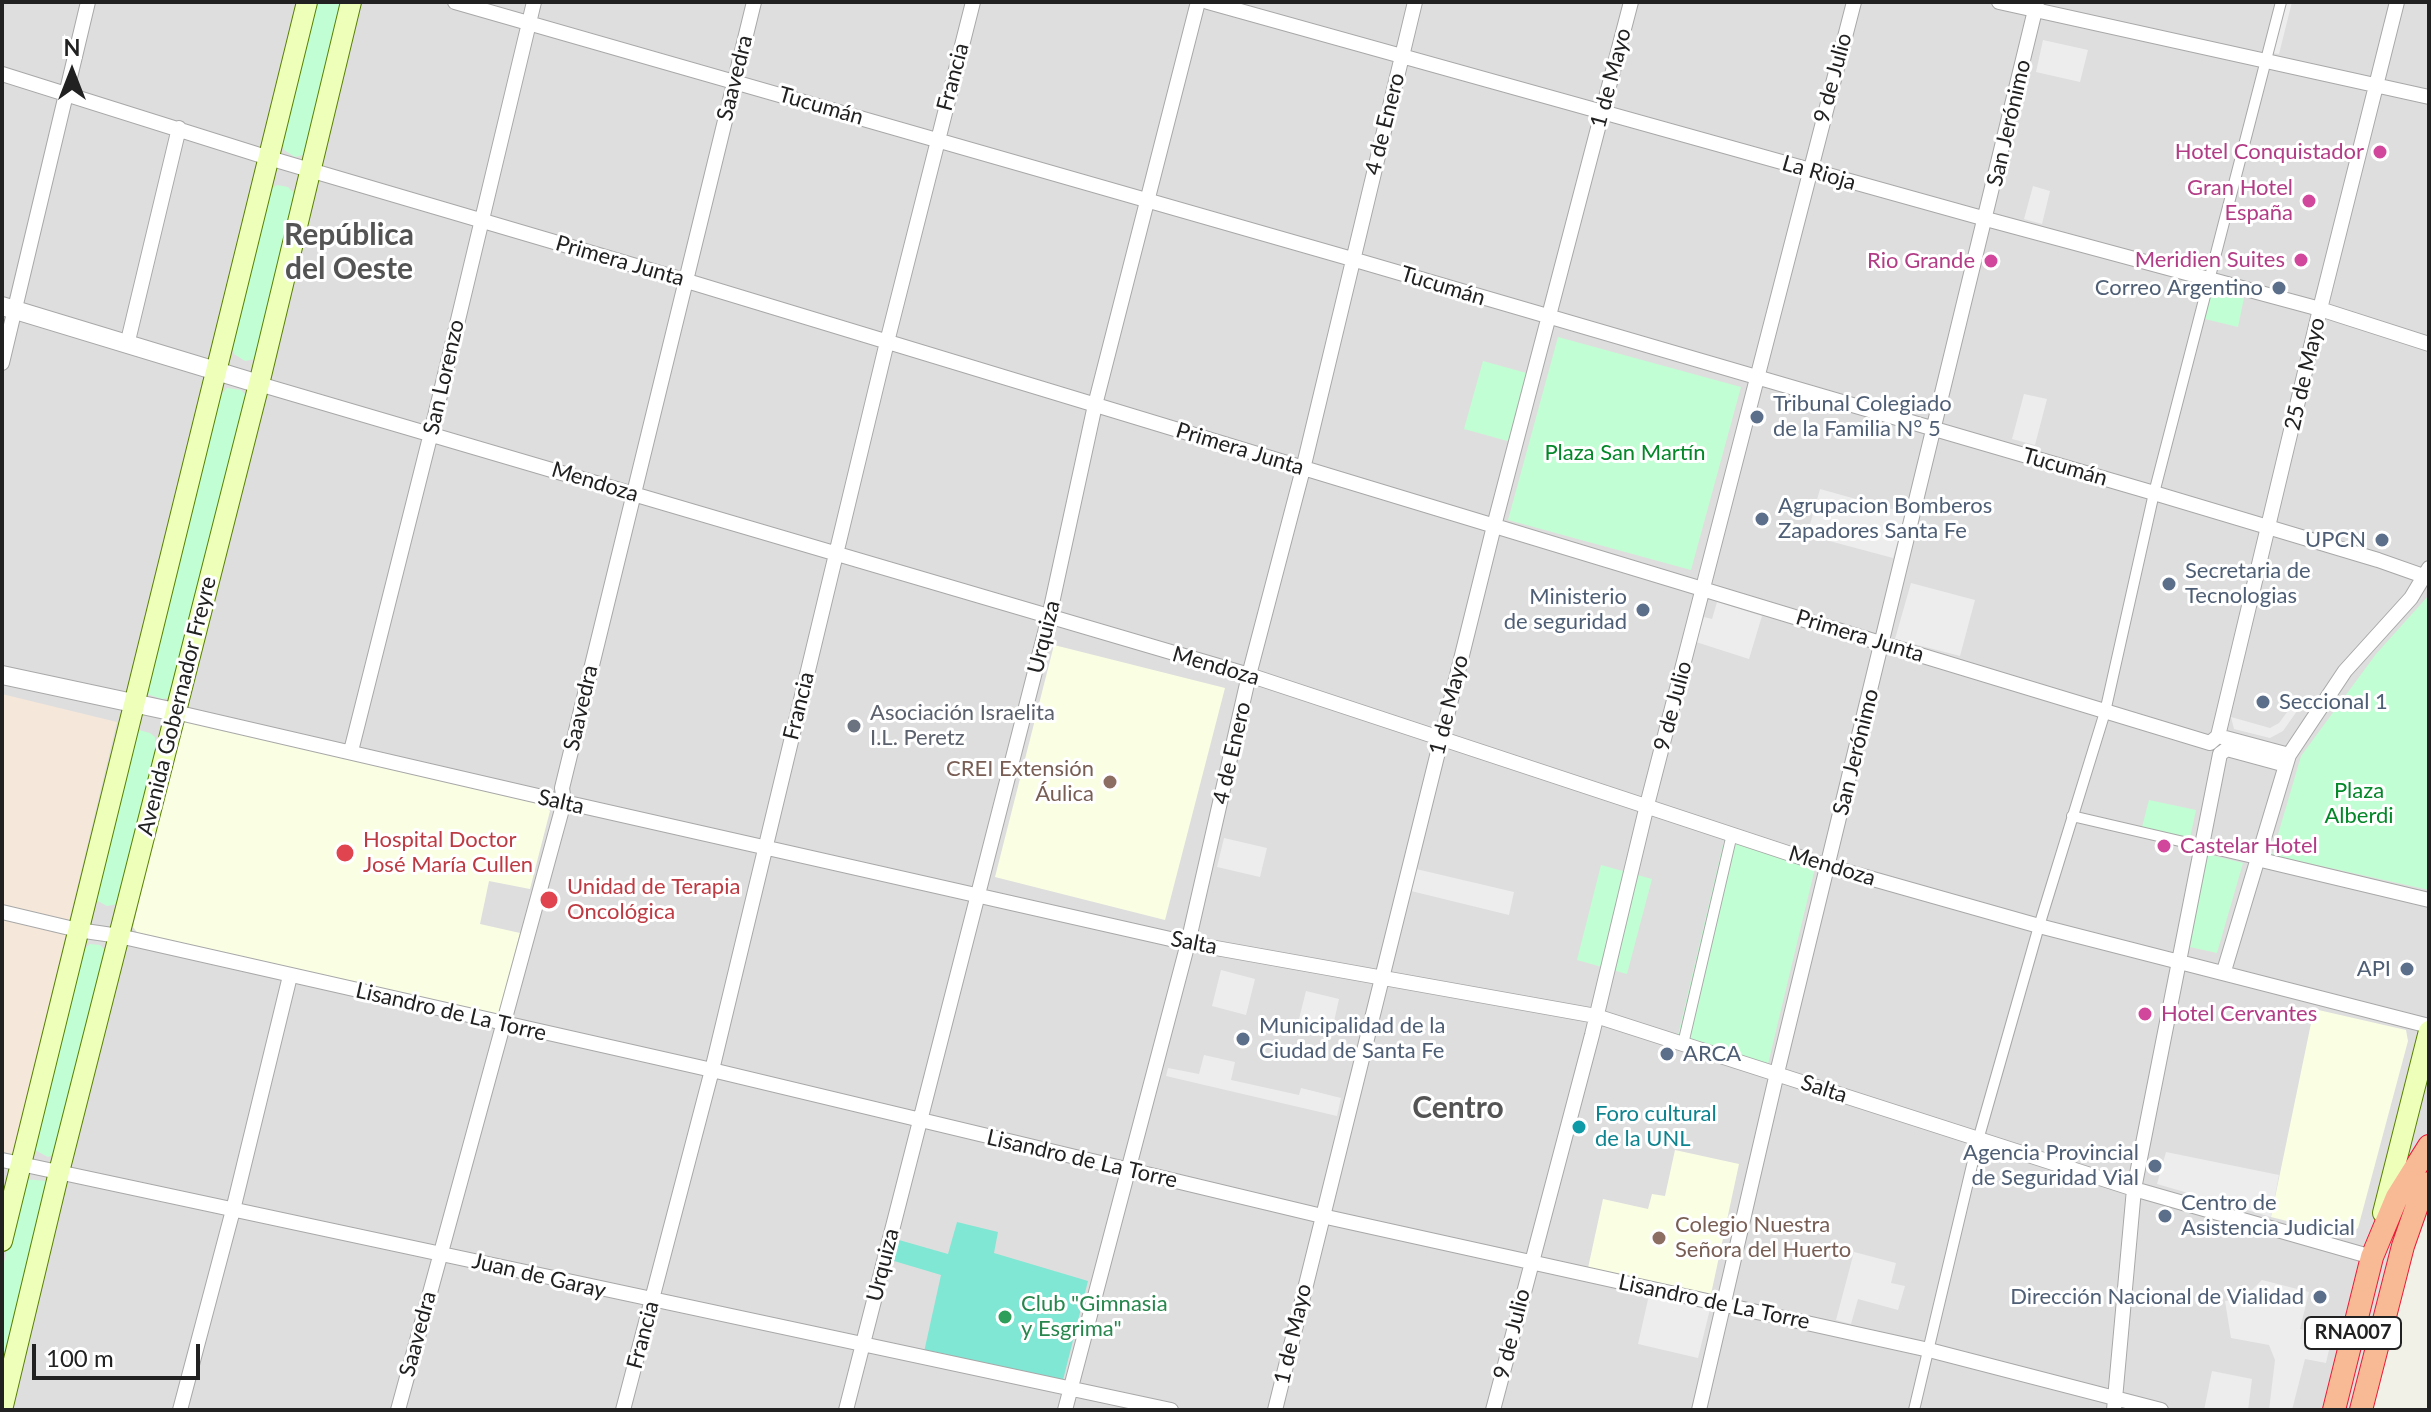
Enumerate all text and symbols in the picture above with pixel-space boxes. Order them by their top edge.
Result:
street label: 1 de Mayo [1585,25,1637,131]
street label: 9 de Julio [1808,30,1858,126]
north arrow [32,32,112,112]
street label: Saavedra [712,33,758,123]
text: N [64,34,80,61]
street label: Francia [931,40,975,114]
street label: San Jerónimo [1982,57,2036,189]
street label: 4 de Enero [1360,70,1410,178]
street label: Tucumán [776,81,866,131]
place label: Hotel Conquistador [2175,139,2364,165]
marker: Hotel Conquistador [2371,143,2389,161]
street label: La Rioja [1779,150,1859,196]
place label: Gran Hotel España [2187,175,2293,226]
marker: Gran Hotel España [2300,192,2318,210]
district label: República del Oeste [284,217,414,288]
street label: Primera Junta [553,230,687,292]
place label: Meridien Suites [2135,247,2285,273]
place label: Rio Grande [1867,248,1975,274]
marker: Meridien Suites [2292,251,2310,269]
marker: Rio Grande [1982,252,2000,270]
street label: Tucumán [1398,261,1488,311]
place label: Correo Argentino [2095,275,2263,301]
marker: Correo Argentino [2270,279,2288,297]
street label: 25 de Mayo [2279,315,2331,433]
street label: San Lorenzo [418,317,470,437]
place label: Tribunal Colegiado de la Familia N° 5 [1773,391,1952,442]
marker: Tribunal Colegiado de la Familia N° 5 [1748,408,1766,426]
street label: Primera Junta [1173,417,1307,481]
park label: Plaza San Martín [1544,440,1706,466]
street label: Tucumán [2020,442,2110,492]
street label: Mendoza [548,456,642,508]
place label: Agrupacion Bomberos Zapadores Santa Fe [1778,493,1992,544]
marker: Agrupacion Bomberos Zapadores Santa Fe [1753,510,1771,528]
place label: UPCN [2305,527,2366,553]
marker: UPCN [2373,531,2391,549]
place label: Secretaria de Tecnologias [2185,558,2311,610]
street label: Avenida Gobernador Freyre [132,574,222,838]
marker: Secretaria de Tecnologias [2160,575,2178,593]
place label: Ministerio de seguridad [1504,584,1627,636]
street label: Urquiza [1022,598,1066,676]
marker: Ministerio de seguridad [1634,601,1652,619]
street label: Primera Junta [1793,604,1927,668]
street label: Mendoza [1169,641,1263,691]
street label: 1 de Mayo [1424,652,1474,758]
street label: 9 de Julio [1648,658,1698,754]
street label: Saavedra [558,663,604,753]
street label: Francia [778,669,820,743]
street label: San Jerónimo [1828,686,1884,818]
place label: Seccional 1 [2279,689,2388,715]
marker: Seccional 1 [2254,693,2272,711]
street label: 4 de Enero [1207,699,1257,807]
place label: Asociación Israelita I.L. Peretz [870,700,1055,752]
marker: Asociación Israelita I.L. Peretz [845,717,863,735]
place label: CREI Extensión Áulica [946,756,1094,808]
marker: CREI Extensión Áulica [1101,773,1119,791]
park label: Plaza Alberdi [2324,778,2394,830]
street label: Salta [535,784,587,820]
place label: Hospital Doctor José María Cullen [363,827,533,878]
place label: Castelar Hotel [2180,833,2318,859]
marker: Castelar Hotel [2155,837,2173,855]
street label: Mendoza [1785,840,1879,892]
marker: Hospital Doctor José María Cullen [334,842,356,864]
place label: Unidad de Terapia Oncológica [567,874,740,926]
marker: Unidad de Terapia Oncológica [538,889,560,911]
street label: Salta [1169,926,1219,960]
place label: API [2357,956,2391,982]
marker: API [2398,960,2416,978]
street label: Lisandro de La Torre [353,977,549,1047]
place label: Hotel Cervantes [2161,1001,2317,1027]
marker: Hotel Cervantes [2136,1005,2154,1023]
place label: Municipalidad de la Ciudad de Santa Fe [1259,1013,1445,1064]
marker: Municipalidad de la Ciudad de Santa Fe [1234,1030,1252,1048]
place label: ARCA [1683,1041,1741,1067]
marker: ARCA [1658,1045,1676,1063]
street label: Salta [1798,1069,1850,1109]
district label: Centro [1412,1090,1504,1126]
place label: Foro cultural de la UNL [1595,1101,1717,1152]
marker: Foro cultural de la UNL [1570,1118,1588,1136]
street label: Lisandro de La Torre [984,1124,1180,1194]
place label: Agencia Provincial de Seguridad Vial [1963,1140,2139,1192]
marker: Agencia Provincial de Seguridad Vial [2146,1157,2164,1175]
place label: Centro de Asistencia Judicial [2181,1190,2355,1242]
marker: Centro de Asistencia Judicial [2156,1207,2174,1225]
place label: Colegio Nuestra Señora del Huerto [1675,1212,1851,1264]
street label: Urquiza [861,1226,905,1304]
marker: Colegio Nuestra Señora del Huerto [1650,1229,1668,1247]
street label: Juan de Garay [470,1248,608,1304]
street label: Lisandro de La Torre [1616,1269,1812,1335]
street label: 1 de Mayo [1269,1281,1317,1387]
place label: Dirección Nacional de Vialidad [2010,1284,2304,1310]
street label: 9 de Julio [1488,1286,1536,1382]
street label: Saavedra [394,1288,442,1380]
marker: Dirección Nacional de Vialidad [2311,1288,2329,1306]
place label: Club "Gimnasia y Esgrima" [1021,1291,1168,1342]
street label: Francia [621,1298,665,1372]
marker: Club "Gimnasia y Esgrima" [996,1308,1014,1326]
road number: RNA007 [2305,1317,2401,1349]
scale bar [36,1328,204,1378]
text: 100 m [46,1343,114,1372]

